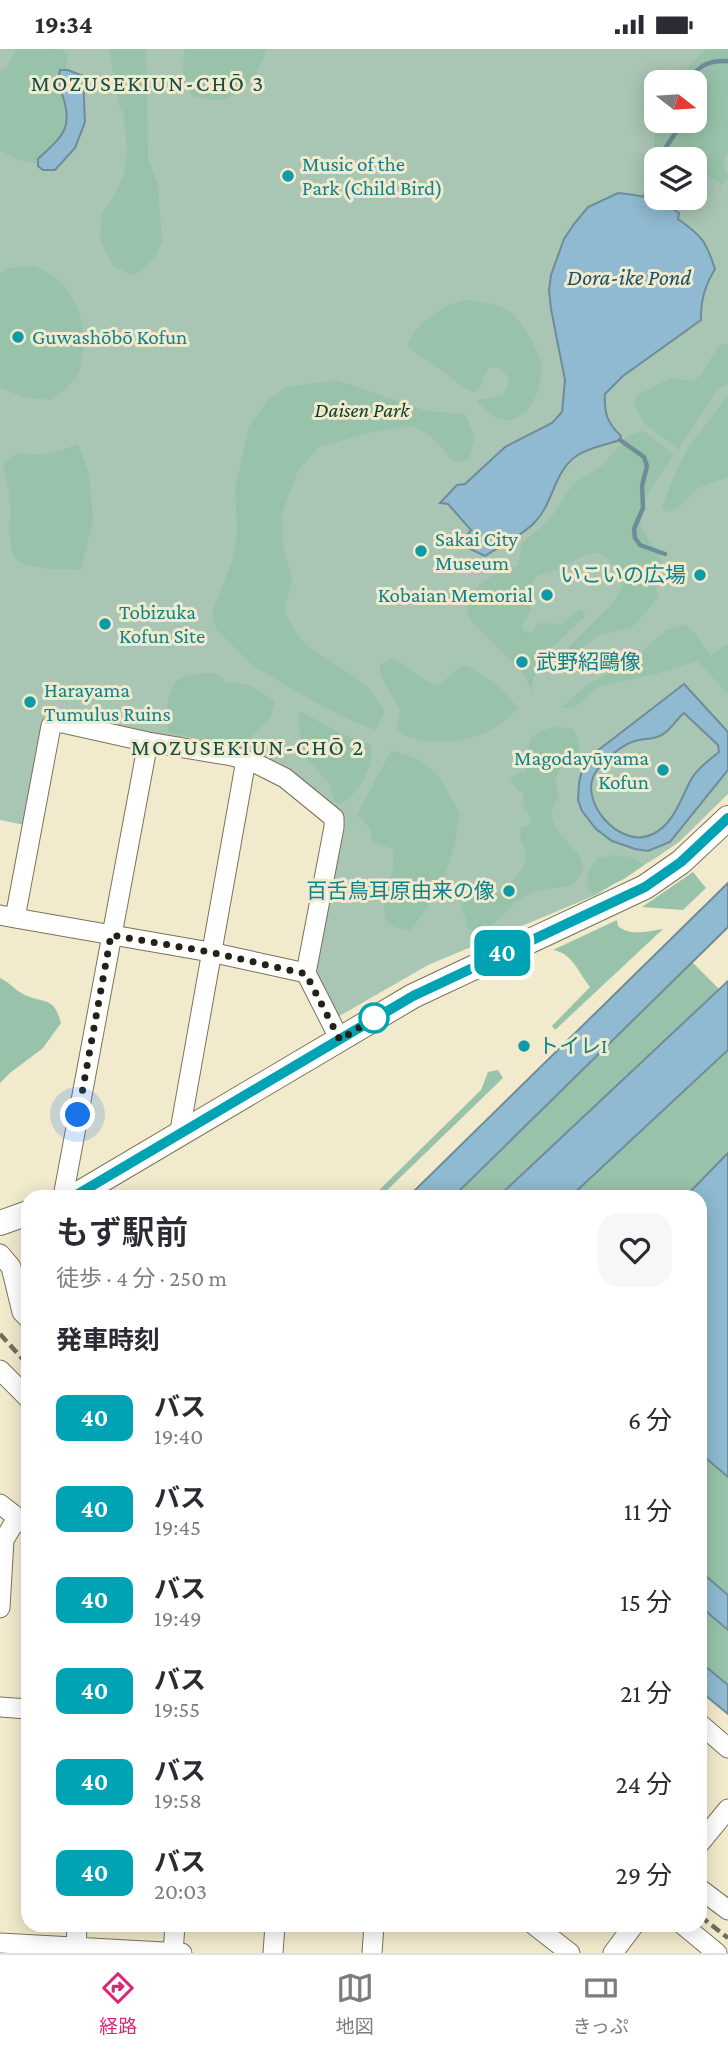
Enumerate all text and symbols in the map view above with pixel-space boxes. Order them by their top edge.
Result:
text: 19:34 [35,10,93,39]
district label: MOZUSEKIUN-CHŌ 3 [31,70,265,96]
north arrow [644,70,707,133]
map controls [644,70,707,210]
button: layers [644,147,707,210]
place label: Music of the Park (Child Bird) [302,152,443,200]
marker: Music of the Park (Child Bird) [280,168,296,184]
water label: Dora-ike Pond [567,264,692,290]
place label: Guwashōbō Kofun [32,325,187,349]
marker: Guwashōbō Kofun [10,329,26,345]
park label: Daisen Park [315,398,410,422]
place label: Sakai City Museum [435,527,518,575]
marker: Sakai City Museum [413,543,429,559]
place label: いこいの広場 [560,563,686,587]
marker: いこいの広場 [692,567,708,583]
place label: Kobaian Memorial [378,583,533,607]
marker: Kobaian Memorial [539,587,555,603]
place label: Tobizuka Kofun Site [119,600,205,648]
marker: Tobizuka Kofun Site [97,616,113,632]
place label: 武野紹鷗像 [536,650,641,674]
marker: 武野紹鷗像 [514,654,530,670]
place label: Harayama Tumulus Ruins [44,678,171,726]
marker: Harayama Tumulus Ruins [22,694,38,710]
district label: MOZUSEKIUN-CHŌ 2 [131,734,365,760]
place label: Magodayūyama Kofun [514,746,649,794]
marker: Magodayūyama Kofun [655,762,671,778]
place label: 百舌鳥耳原由来の像 [306,879,495,903]
marker: 百舌鳥耳原由来の像 [501,883,517,899]
line badge: 40 [470,930,534,976]
text: 40 [488,939,516,966]
unlabelled marker [359,1003,389,1033]
place label: トイレI [538,1034,607,1058]
marker: トイレI [516,1038,532,1054]
your location [60,1097,95,1132]
button: heart [598,1213,672,1287]
text: もず駅前 [56,1214,188,1251]
text: 徒歩 · 4 分 · 250 m [56,1265,227,1291]
text: 発車時刻 [56,1326,160,1355]
text: バス [154,1393,206,1422]
text: 40 [81,1404,108,1431]
text: 6 分 [628,1406,672,1435]
text: 19:40 [154,1423,203,1449]
text: バス [154,1484,206,1513]
text: 40 [81,1495,108,1522]
text: 11 分 [624,1497,672,1526]
text: 19:45 [154,1514,201,1540]
text: バス [154,1575,206,1604]
text: 40 [81,1586,108,1613]
text: 15 分 [620,1588,672,1617]
text: 19:49 [154,1605,202,1631]
text: バス [154,1666,206,1695]
text: 40 [81,1677,108,1704]
text: 21 分 [620,1679,672,1708]
text: 19:55 [154,1696,200,1722]
text: バス [154,1757,206,1786]
text: 40 [81,1768,108,1795]
text: 24 分 [615,1770,672,1799]
text: 19:58 [154,1787,202,1813]
text: バス [154,1848,206,1877]
text: 40 [81,1859,108,1886]
text: 29 分 [616,1861,672,1890]
text: 20:03 [154,1878,207,1904]
tab: 経路 [99,1969,137,2038]
tab: 地図 [336,1969,374,2038]
tab: きっぷ [572,1969,629,2038]

